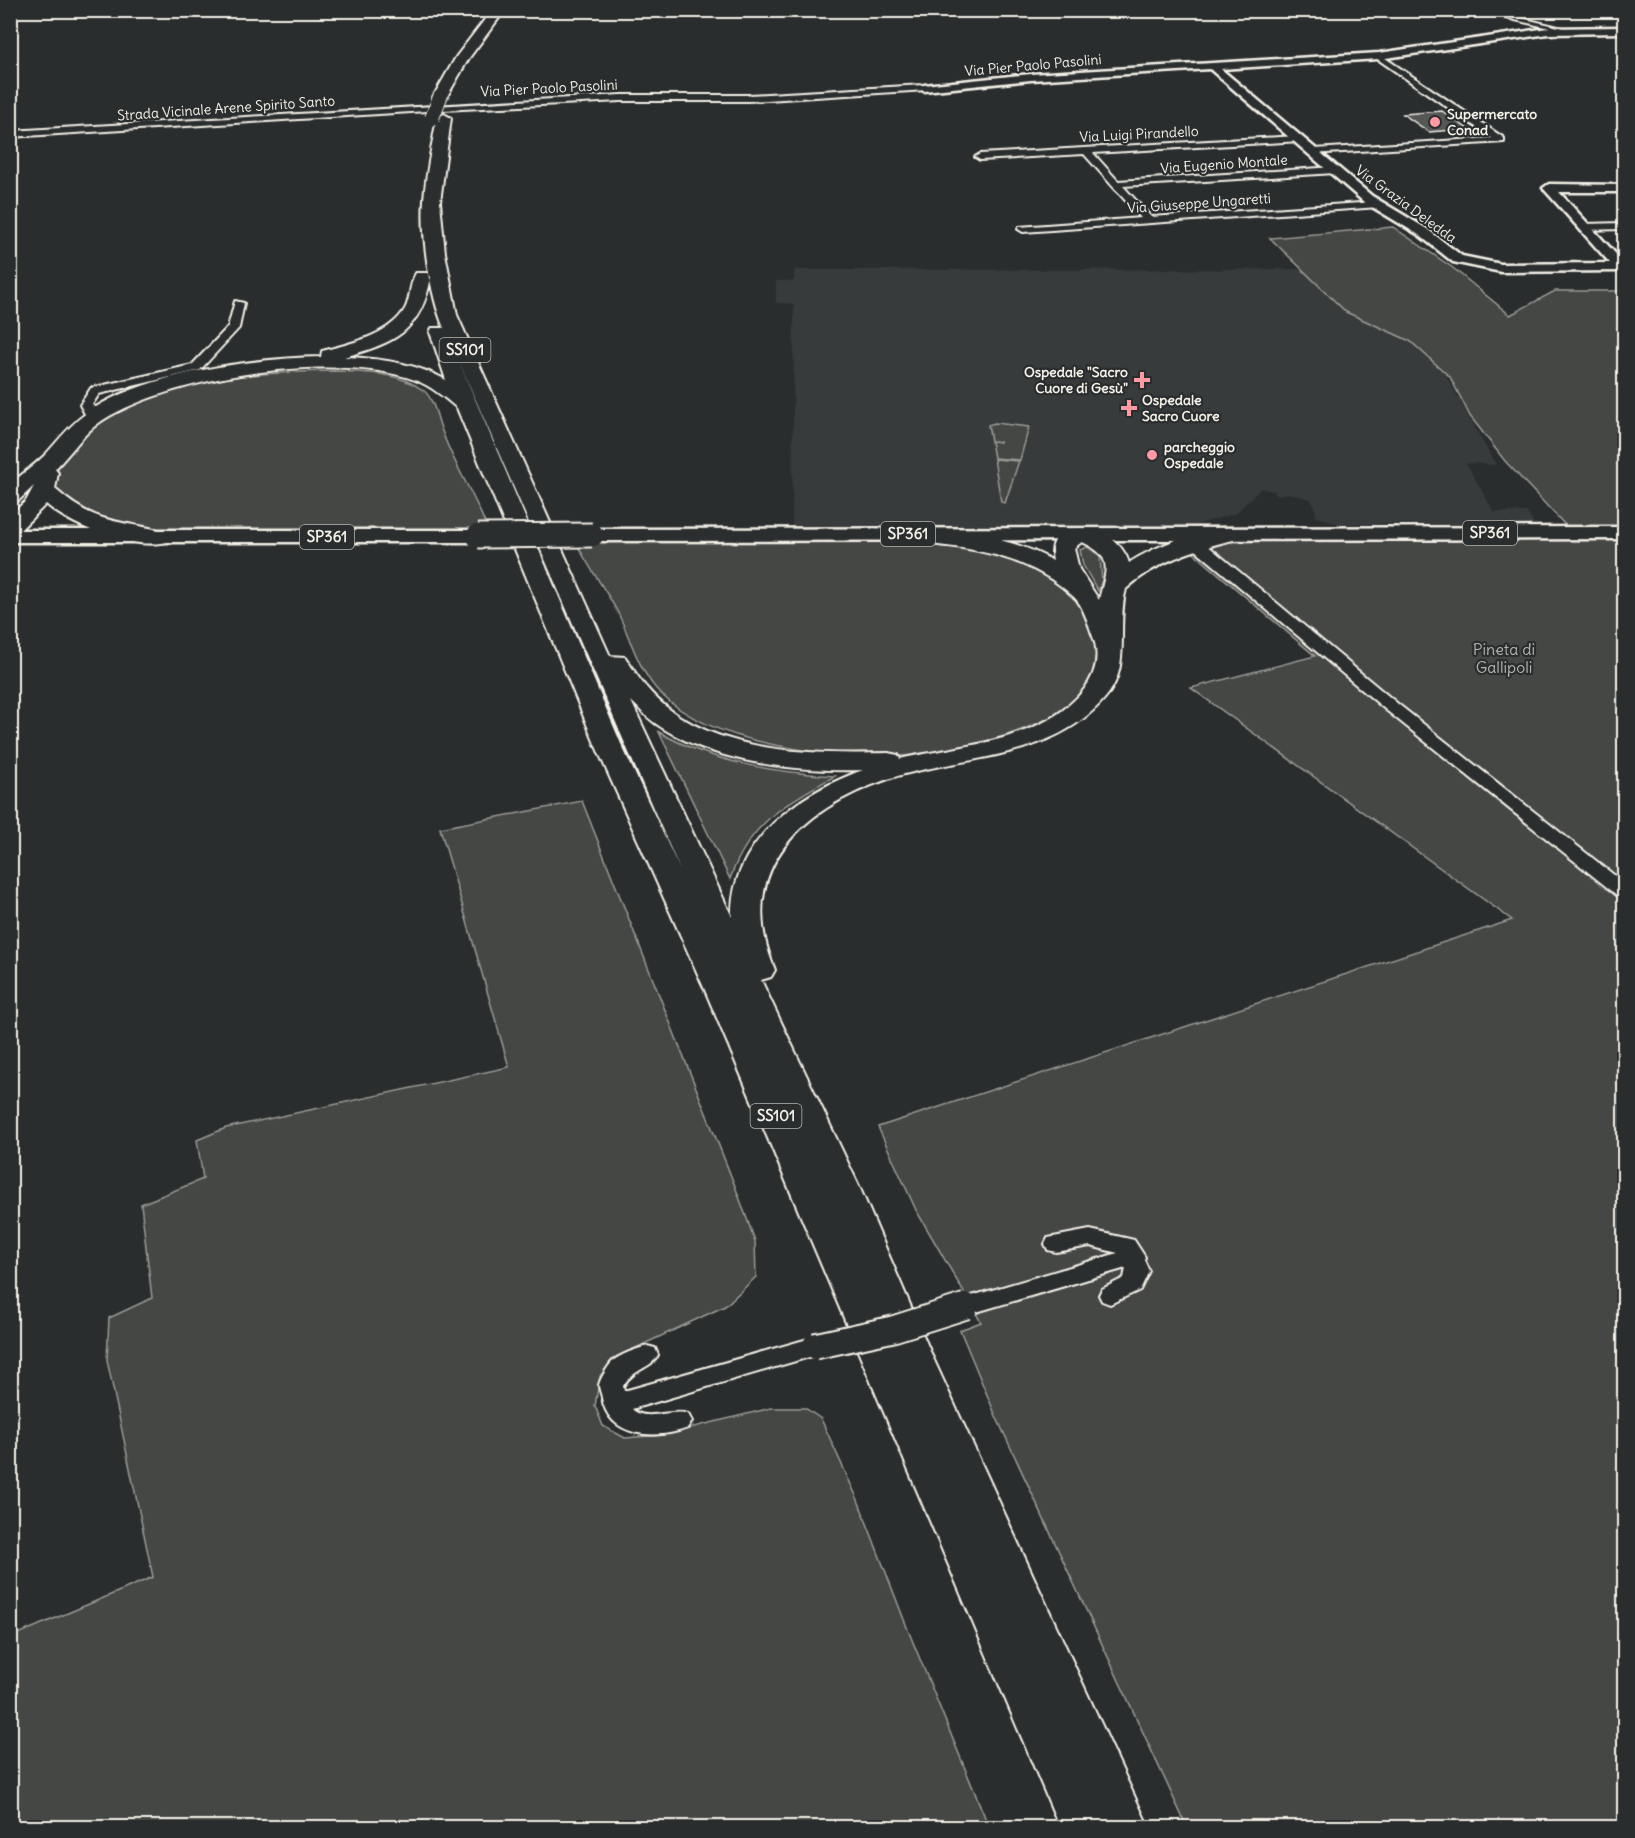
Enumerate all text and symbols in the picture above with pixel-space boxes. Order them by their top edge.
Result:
street label: Via Pier Paolo Pasolini [964,50,1102,80]
street label: Via Pier Paolo Pasolini [480,75,618,101]
street label: Strada Vicinale Arene Spirito Santo [116,91,336,125]
place label: Supermercato Conad [1447,105,1537,139]
marker: Supermercato Conad [1428,115,1442,129]
street label: Via Luigi Pirandello [1079,122,1199,146]
street label: Via Eugenio Montale [1160,151,1288,177]
street label: Via Grazia Deledda [1352,161,1460,247]
street label: Via Giuseppe Ungaretti [1126,189,1272,217]
road number: SS101 [440,338,490,362]
place label: Ospedale "Sacro Cuore di Gesù" [1024,363,1128,397]
marker: Ospedale "Sacro Cuore di Gesù" [1133,371,1151,389]
place label: Ospedale Sacro Cuore [1142,391,1220,425]
marker: Ospedale Sacro Cuore [1120,399,1138,417]
place label: parcheggio Ospedale [1164,438,1235,472]
marker: parcheggio Ospedale [1145,448,1159,462]
road number: SP361 [1463,521,1517,545]
road number: SP361 [881,522,935,546]
road number: SP361 [300,525,354,549]
park label: Pineta di Gallipoli [1473,639,1535,677]
road number: SS101 [750,1104,802,1128]

